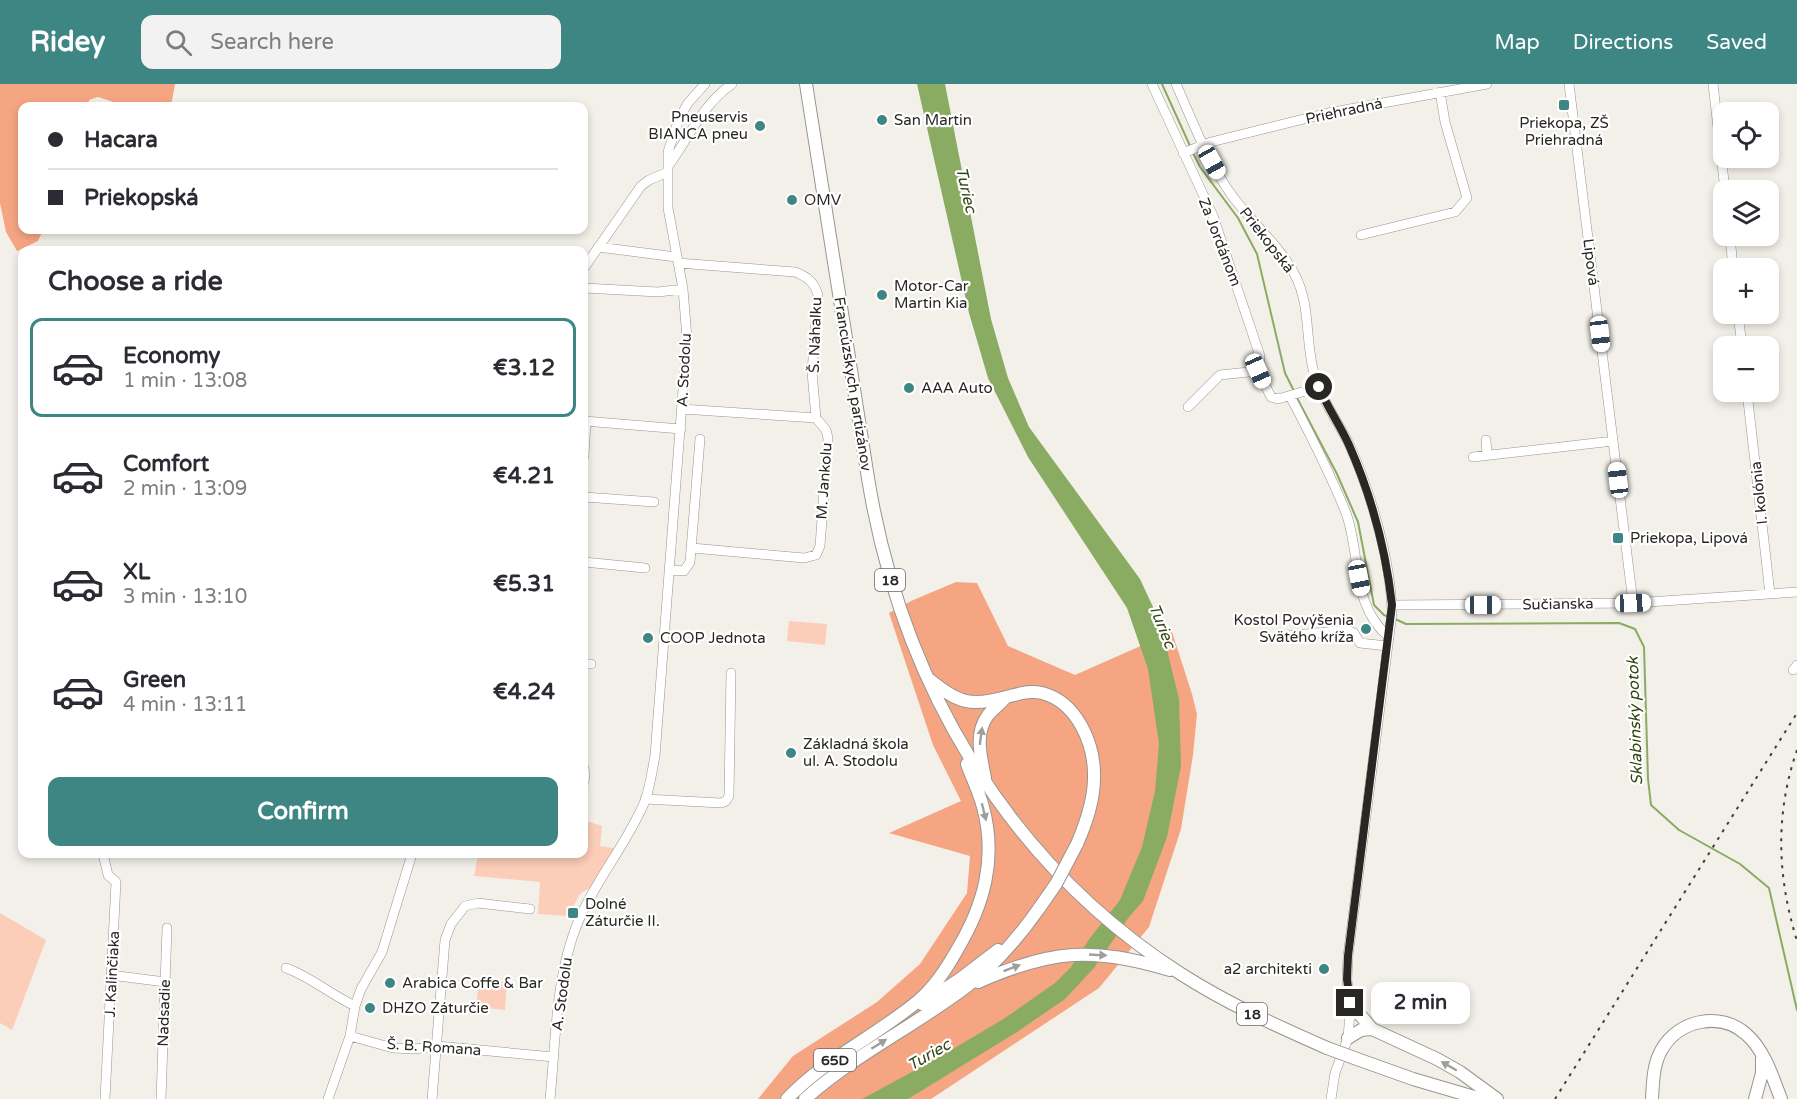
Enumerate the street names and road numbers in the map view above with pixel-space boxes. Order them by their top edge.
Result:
street label: Priehradná [1304,94,1384,128]
street label: Za Jordánom [1195,195,1245,289]
street label: Priekopská [1236,204,1298,276]
street label: Lipová [1579,238,1603,286]
street label: Francúzskych partizánov [830,296,876,472]
street label: Š. Náhalku [805,297,825,373]
street label: A. Stodolu [673,333,695,407]
street label: M. Jankolu [812,442,836,520]
street label: I. kolónia [1747,461,1771,525]
road number: 18 [875,569,905,591]
street label: Sučianska [1522,594,1594,614]
street label: J. Kalinčiaka [101,930,123,1018]
street label: A. Stodolu [548,956,576,1032]
street label: Nadsadie [154,979,174,1047]
road number: 18 [1237,1003,1267,1025]
street label: Š. B. Romana [386,1035,482,1059]
road number: 65D [814,1049,856,1071]

